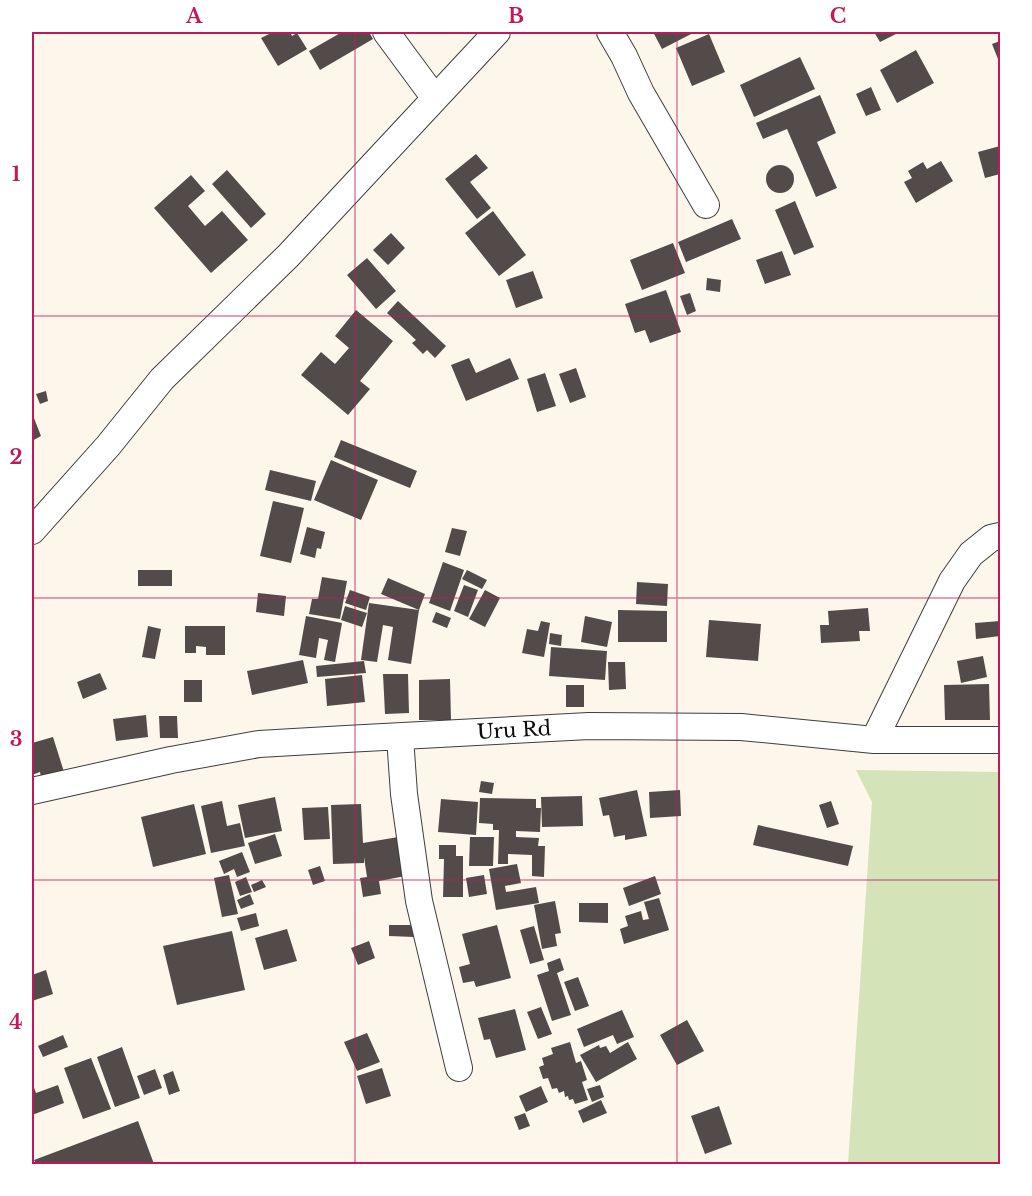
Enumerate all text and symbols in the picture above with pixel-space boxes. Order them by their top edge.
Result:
text: A [185,4,203,28]
text: B [508,4,524,28]
text: C [830,4,846,28]
text: 1 [12,162,21,186]
text: 2 [9,445,23,469]
street label: Uru Rd [476,716,552,744]
text: 3 [10,727,22,751]
text: 4 [9,1010,23,1034]

